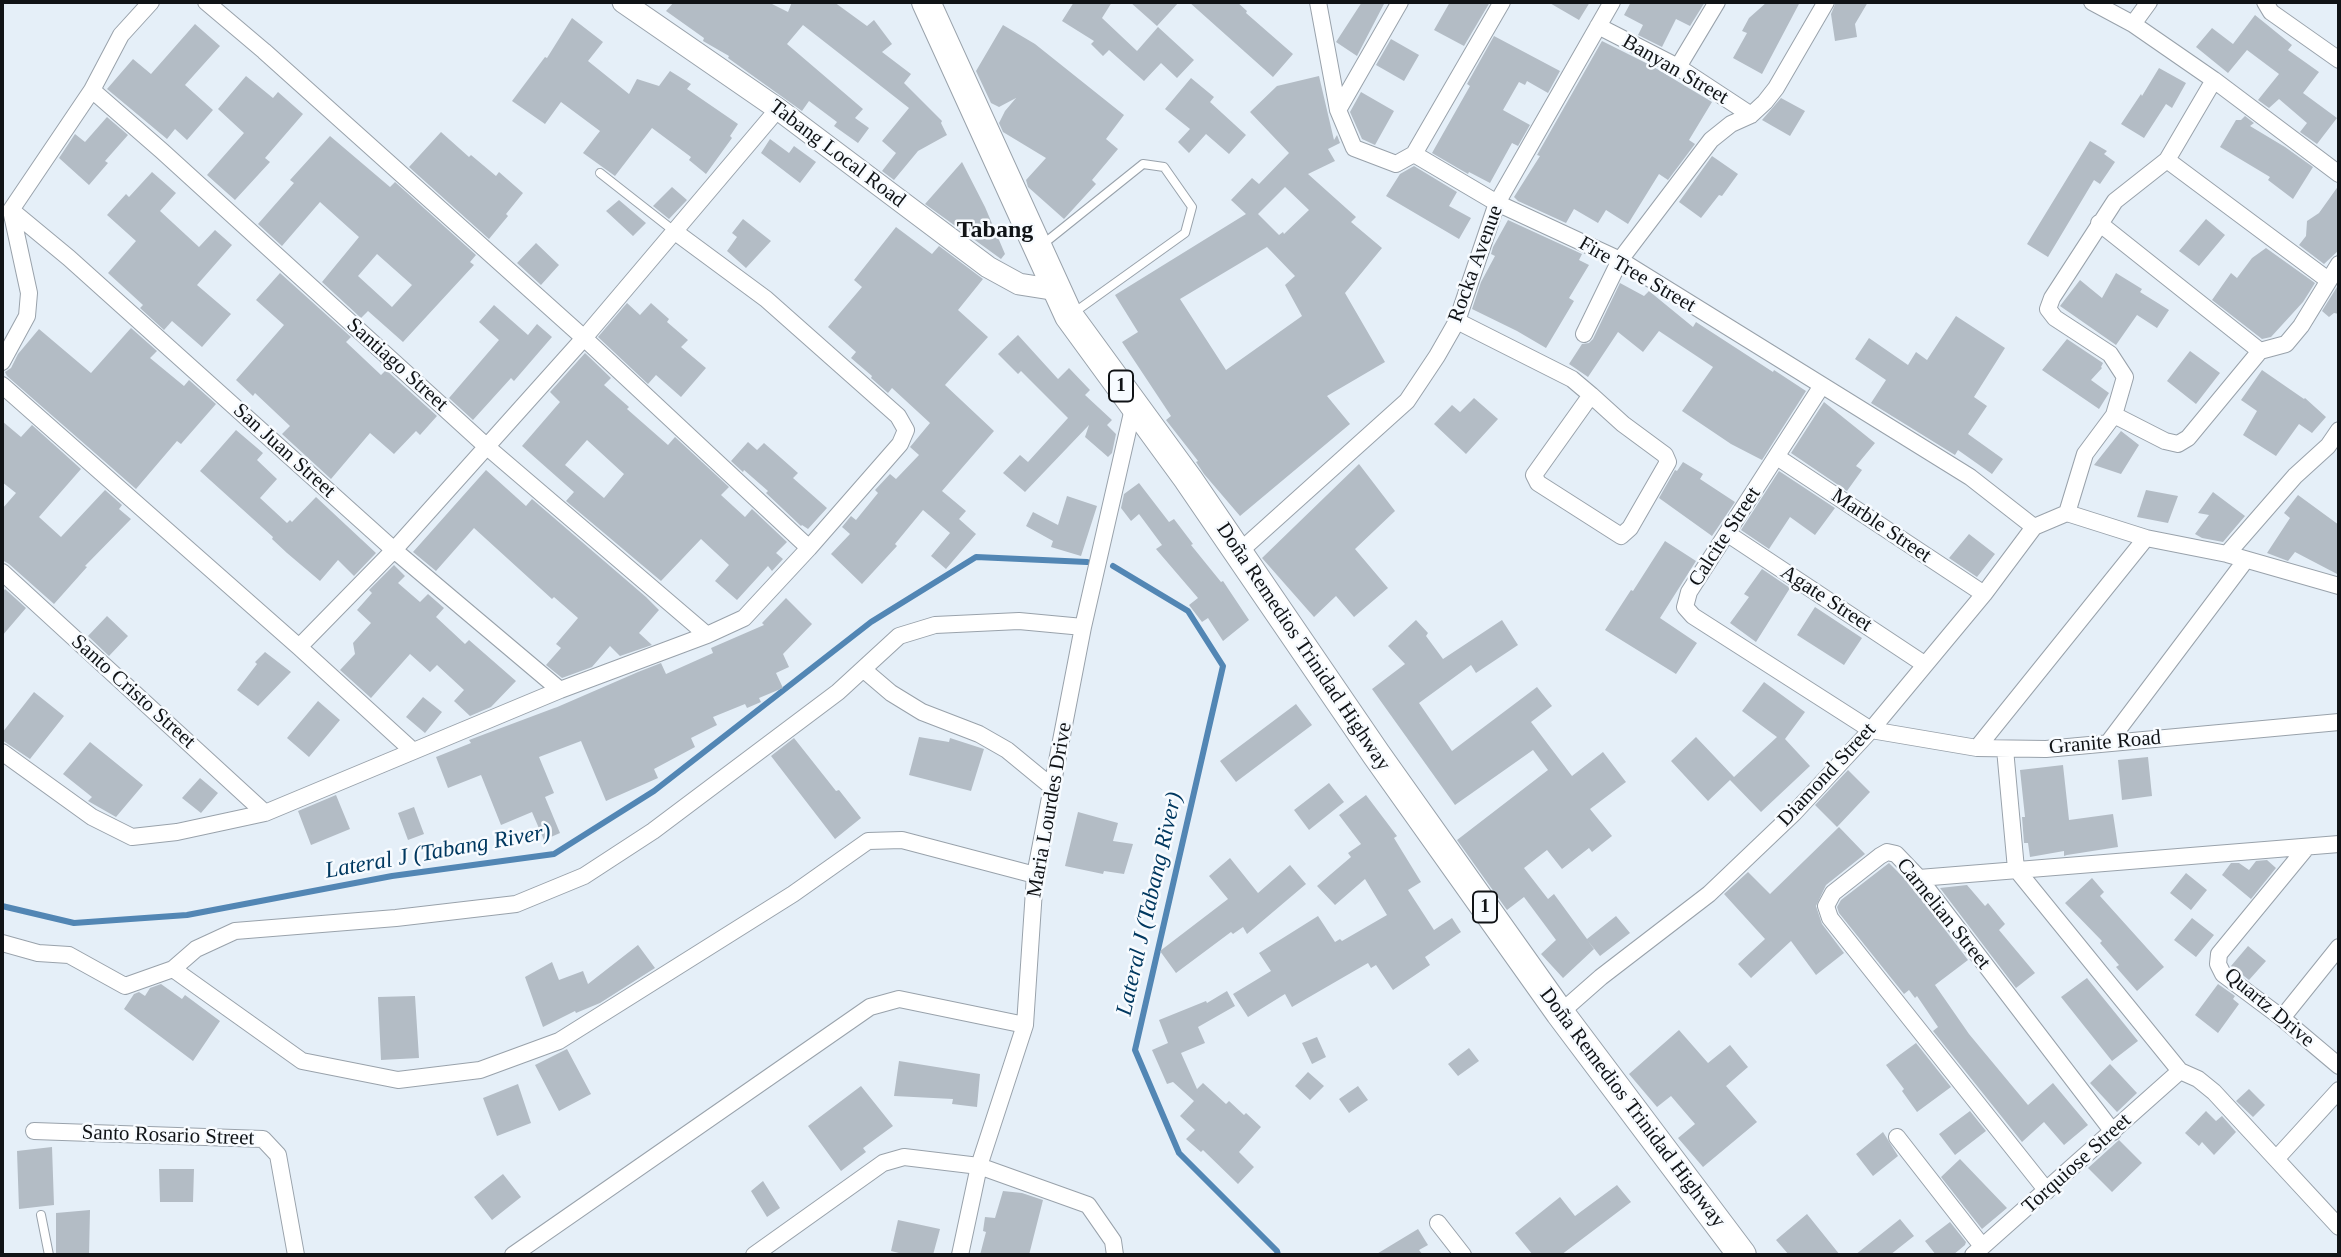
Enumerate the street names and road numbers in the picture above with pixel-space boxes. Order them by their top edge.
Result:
street label: Banyan Street [1617,29,1733,111]
street label: Tabang Local Road [764,95,910,213]
street label: Rocka Avenue [1443,202,1509,326]
street label: Fire Tree Street [1574,231,1700,319]
street label: Santiago Street [341,313,453,417]
road number: 1 [1109,370,1133,402]
street label: San Juan Street [227,398,341,504]
street label: Calcite Street [1683,482,1767,592]
street label: Marble Street [1826,483,1936,569]
street label: Doña Remedios Trinidad Highway [1210,518,1396,776]
street label: Agate Street [1775,560,1877,638]
street label: Santo Cristo Street [66,630,200,754]
street label: Diamond Street [1773,718,1881,832]
street label: Maria Lourdes Drive [1022,721,1078,899]
street label: Granite Road [2048,726,2162,760]
street label: Carnelian Street [1890,853,1996,975]
road number: 1 [1473,892,1497,923]
street label: Quartz Drive [2219,963,2319,1053]
street label: Doña Remedios Trinidad Highway [1534,983,1730,1233]
street label: Torquiose Street [2017,1108,2137,1220]
street label: Santo Rosario Street [81,1120,255,1152]

